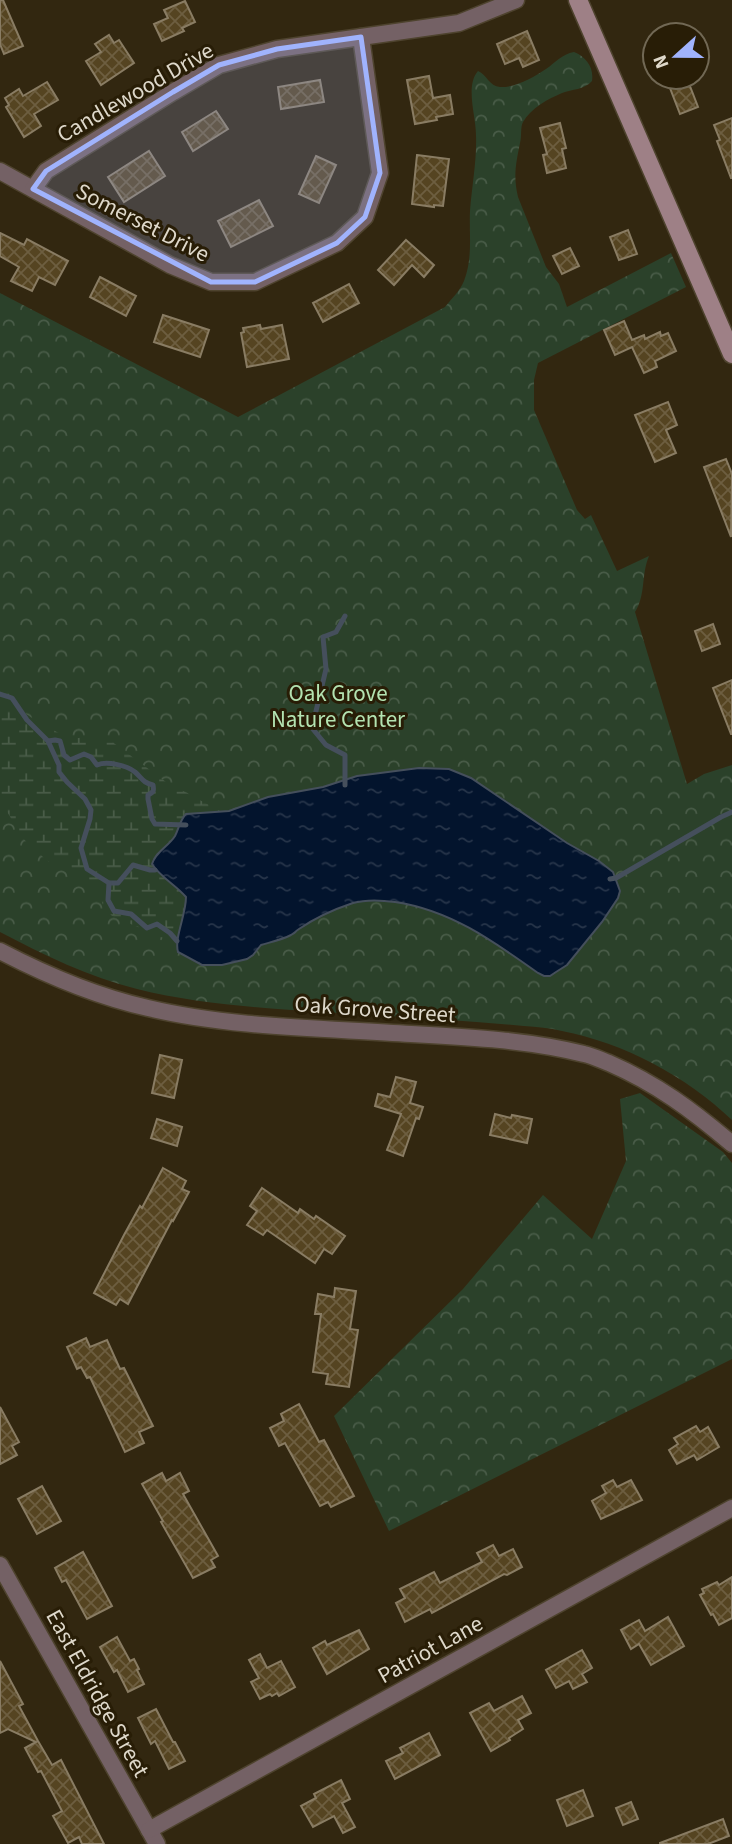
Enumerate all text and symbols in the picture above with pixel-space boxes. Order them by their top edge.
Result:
north arrow [641,21,711,91]
street label: Candlewood Drive [51,34,220,151]
text: N [647,51,676,72]
street label: Somerset Drive [70,175,215,270]
park label: Oak Grove Nature Center [271,677,406,736]
street label: Oak Grove Street [293,987,457,1032]
street label: East Eldridge Street [38,1603,158,1783]
street label: Patriot Lane [372,1607,489,1692]

